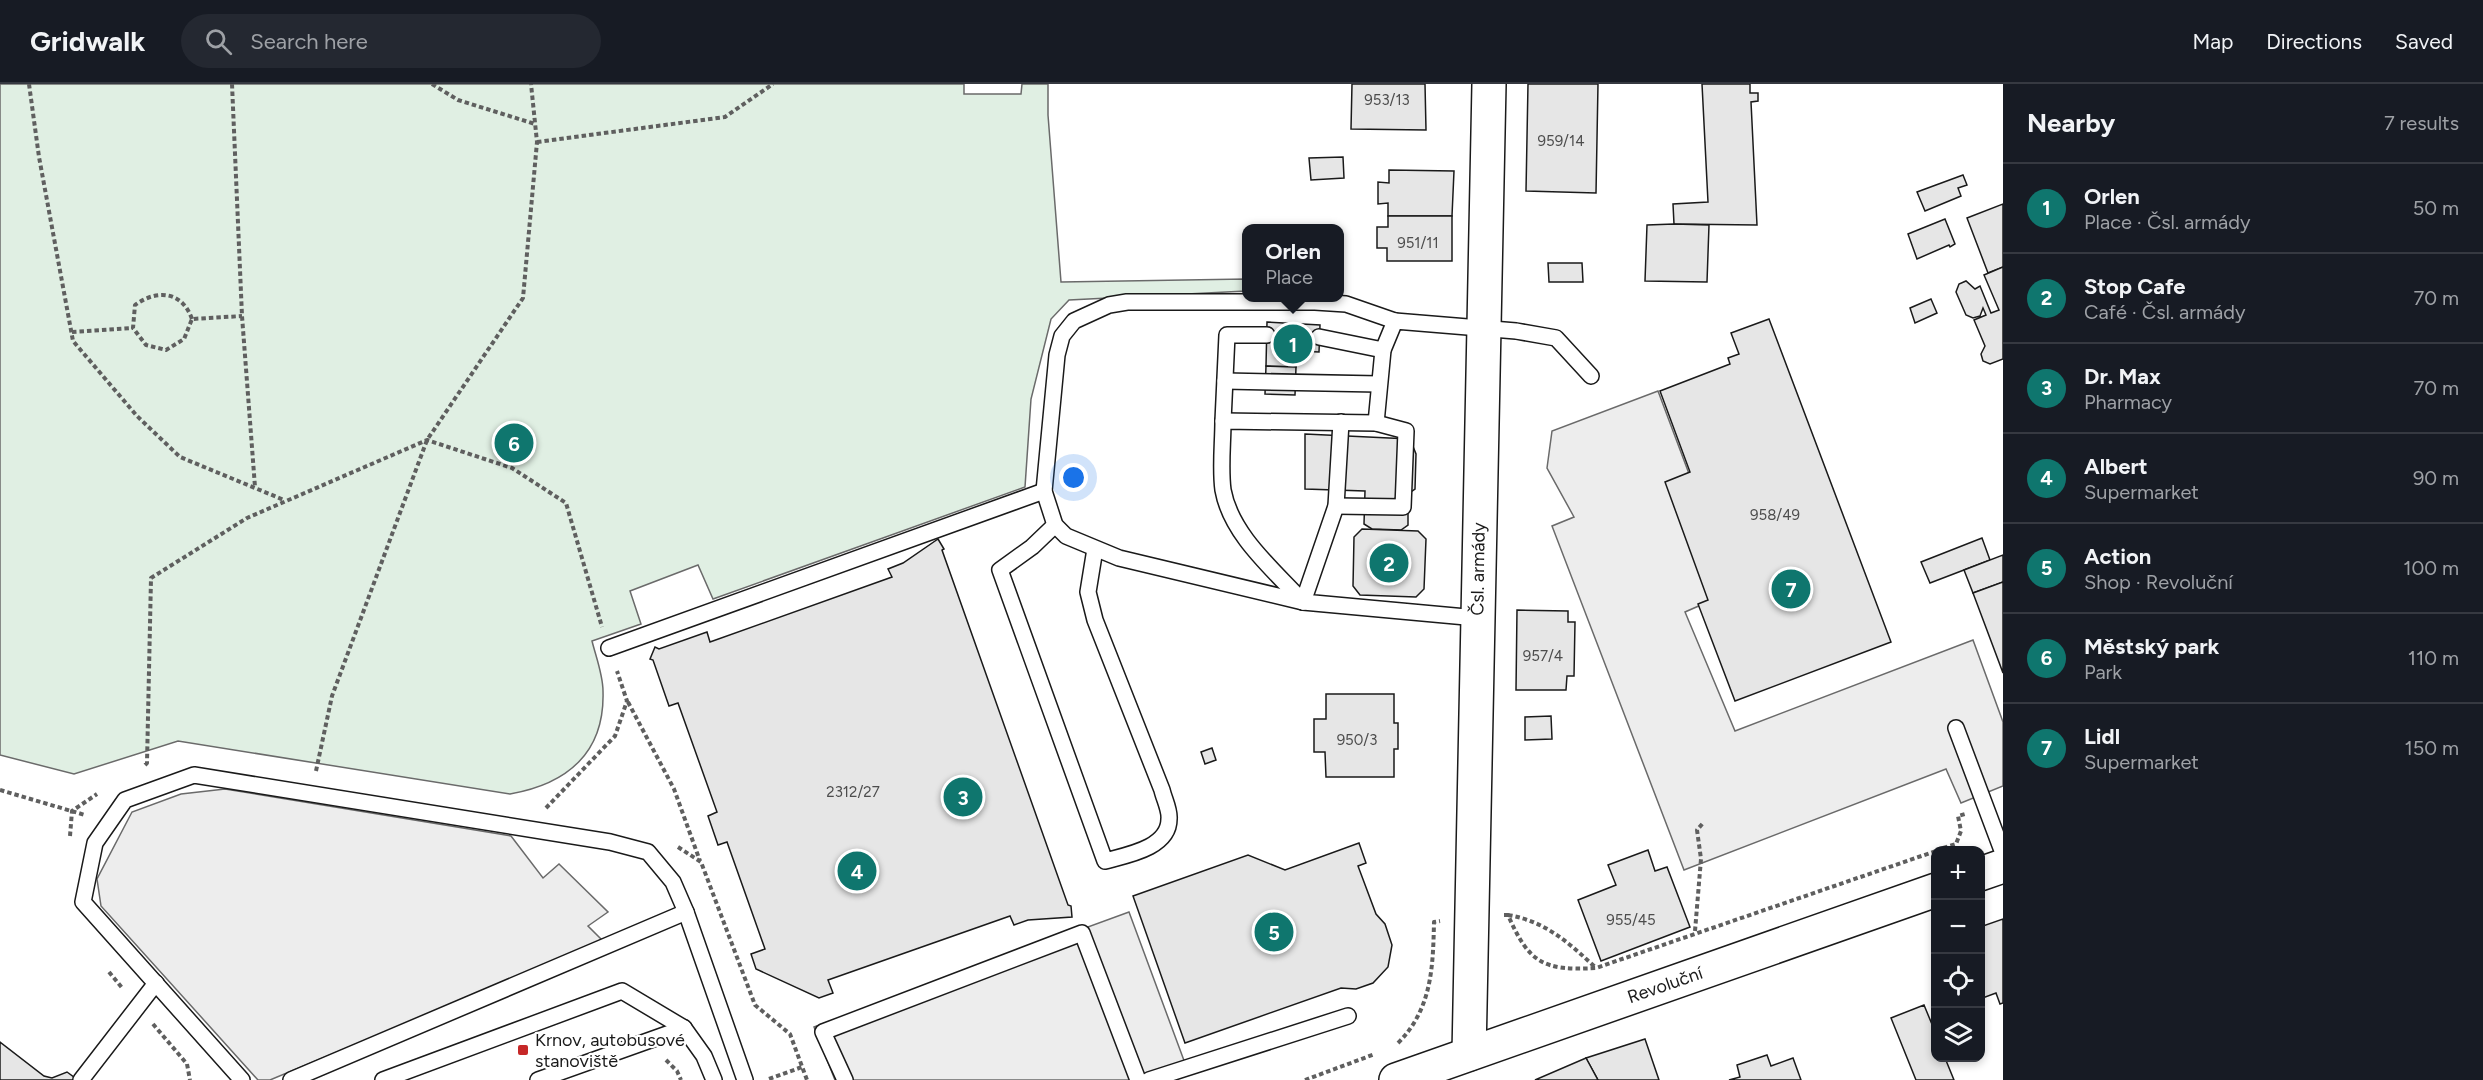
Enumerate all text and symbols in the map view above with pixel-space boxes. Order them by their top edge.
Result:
search box [181,14,601,68]
text: Gridwalk [30,24,145,58]
icon: search [202,25,235,58]
text: Search here [250,28,368,55]
text: Map [2192,29,2233,54]
text: Directions [2266,29,2362,54]
text: Saved [2395,29,2453,54]
house number: 953/13 [1364,91,1410,109]
text: Nearby [2027,107,2115,139]
text: 7 results [2384,111,2459,135]
house number: 959/14 [1538,132,1584,150]
text: Orlen [2084,183,2140,210]
text: 1 [2042,196,2051,220]
text: 50 m [2413,196,2459,220]
text: Place · Čsl. armády [2084,210,2251,234]
popup [1242,224,1344,302]
house number: 951/11 [1397,234,1439,252]
text: Orlen [1265,238,1321,265]
text: Place [1265,265,1313,289]
text: Stop Cafe [2084,273,2186,300]
text: 2 [2041,286,2052,310]
text: 70 m [2413,286,2459,310]
text: Café · Čsl. armády [2084,300,2245,324]
pin: 1 [1274,322,1312,366]
text: Dr. Max [2084,363,2161,390]
text: 3 [2041,376,2052,400]
text: 70 m [2413,376,2459,400]
text: Pharmacy [2084,390,2172,414]
pin: 6 [494,420,534,466]
text: Albert [2084,453,2148,480]
your location [1059,463,1088,492]
text: 4 [2040,466,2053,490]
text: 90 m [2413,466,2459,490]
text: Supermarket [2084,480,2199,504]
house number: 958/49 [1750,506,1800,524]
street label: Čsl. armády [1466,522,1490,616]
pin: 2 [1370,540,1408,586]
text: Action [2084,543,2151,570]
text: 5 [2041,556,2052,580]
text: 100 m [2403,556,2459,580]
pin: 7 [1772,566,1810,612]
text: Shop · Revoluční [2084,570,2233,594]
text: Městský park [2084,633,2219,660]
text: 6 [2041,646,2052,670]
text: 110 m [2408,646,2459,670]
house number: 957/4 [1523,647,1563,665]
text: Park [2084,660,2122,684]
text: Lidl [2084,723,2120,750]
house number: 950/3 [1337,731,1377,749]
text: 7 [2041,736,2052,760]
text: 150 m [2404,736,2459,760]
text: Supermarket [2084,750,2199,774]
pin: 3 [944,774,982,820]
house number: 2312/27 [826,783,880,801]
map controls [1931,846,1985,1062]
button: + [1931,846,1985,900]
pin: 4 [838,848,876,894]
button: − [1931,900,1985,954]
pin: 5 [1254,910,1294,954]
house number: 955/45 [1606,911,1656,929]
button: locate [1931,954,1985,1008]
street label: Revoluční [1624,962,1706,1008]
button: layers [1931,1008,1985,1062]
place label: Krnov, autobusové stanoviště [535,1029,685,1072]
marker: Krnov, autobusové stanoviště [516,1043,530,1057]

